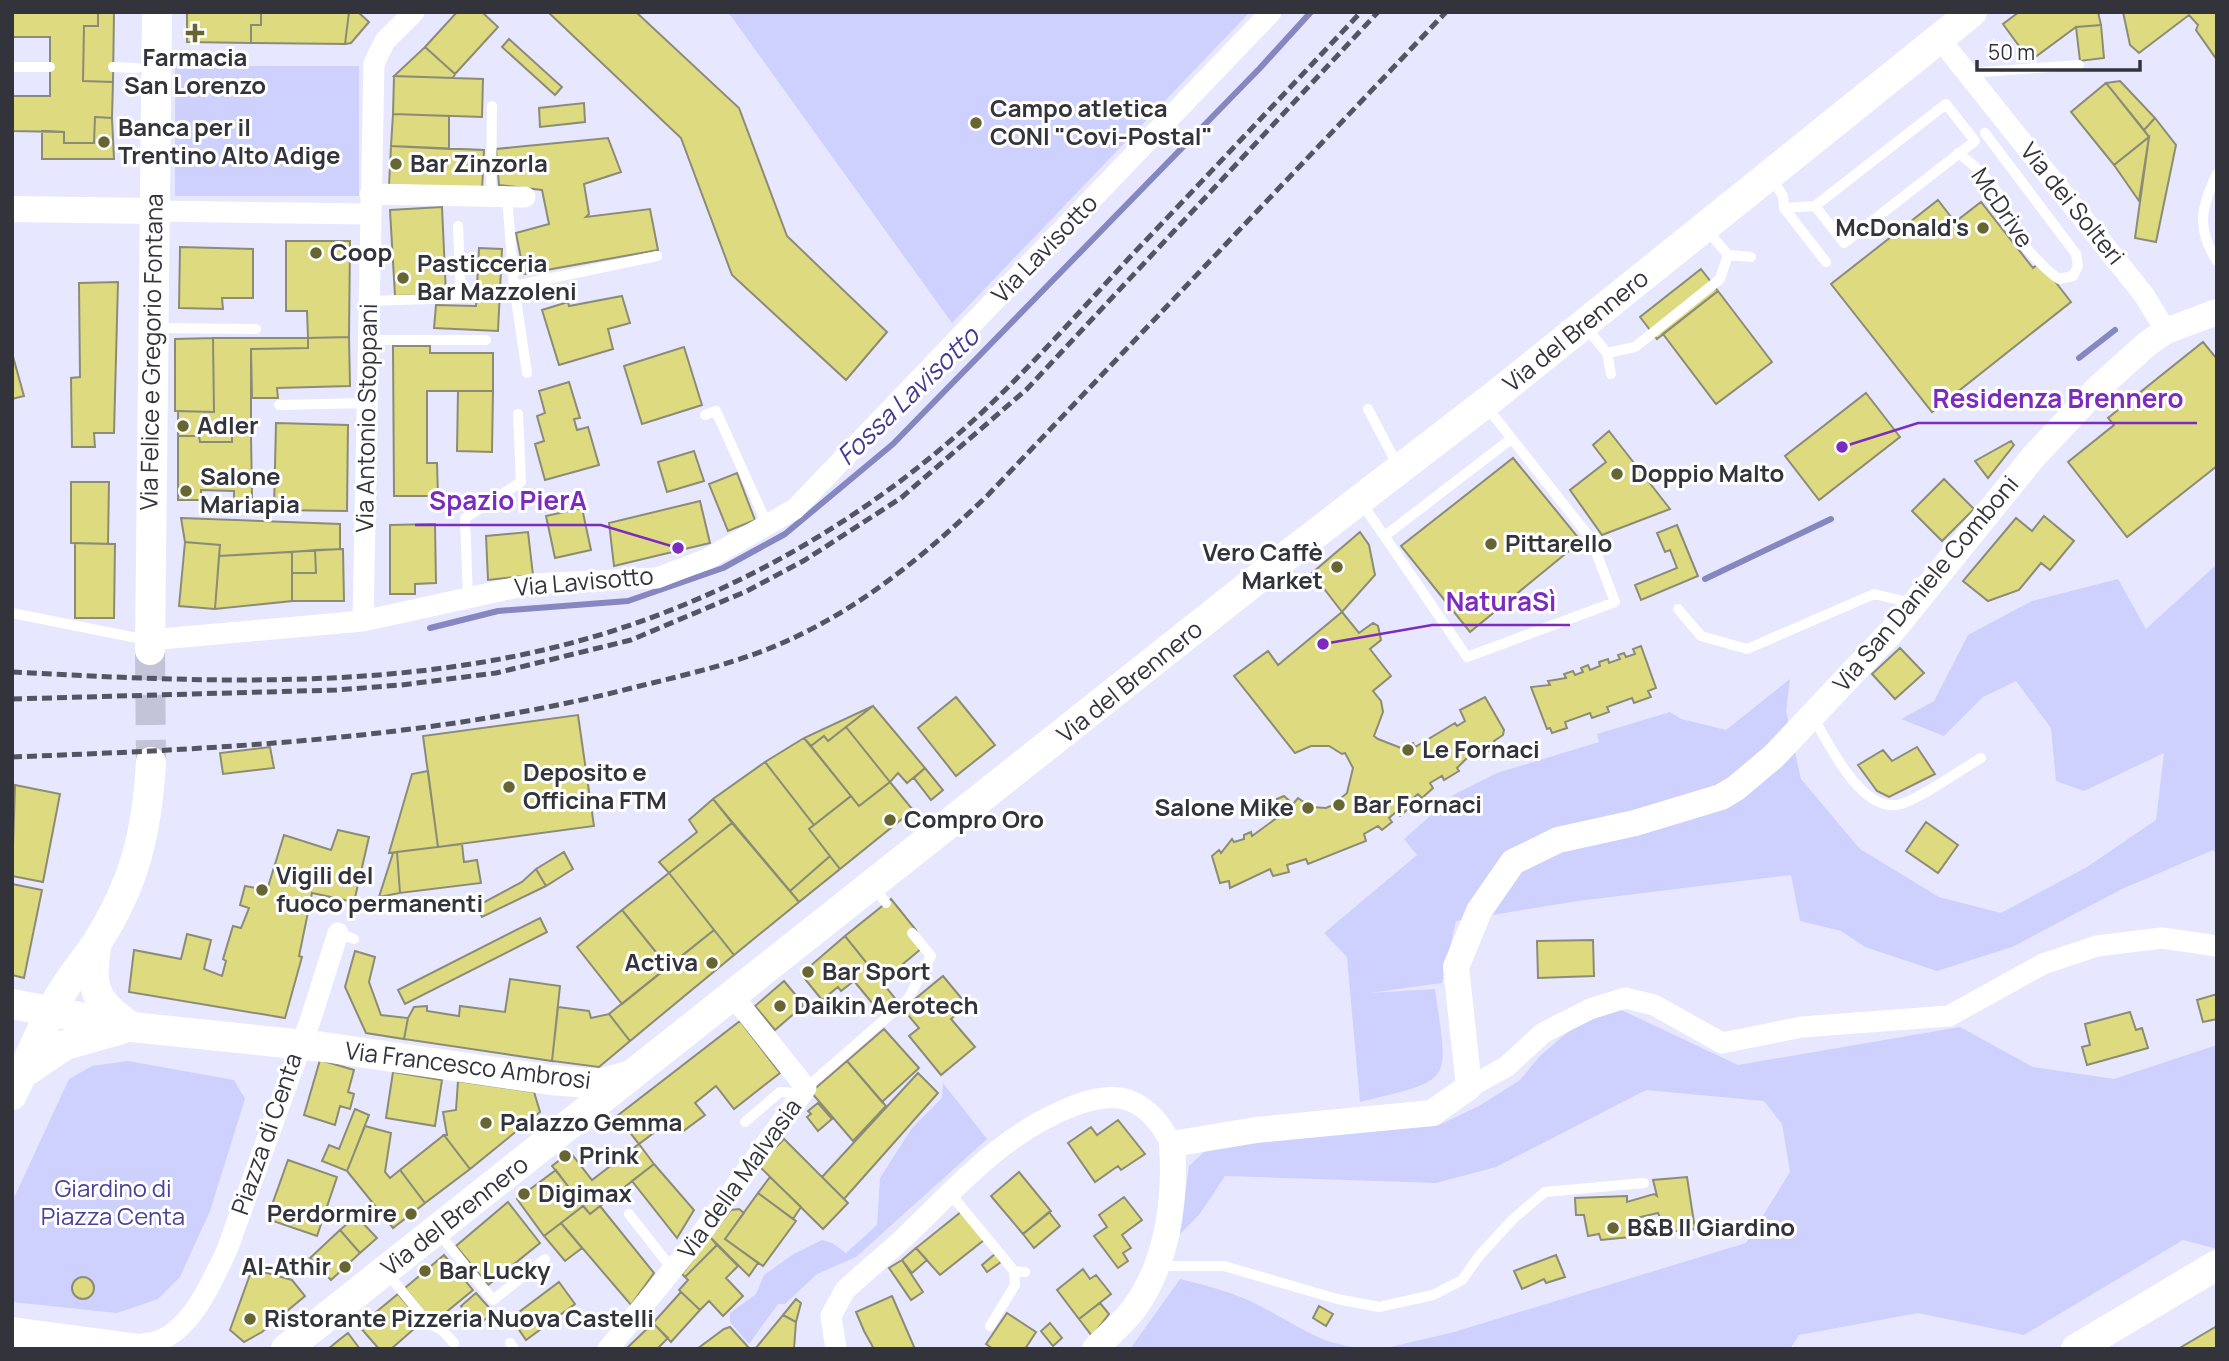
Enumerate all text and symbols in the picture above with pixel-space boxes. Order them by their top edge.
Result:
marker: Farmacia San Lorenzo [187,25,203,41]
scale bar [1977,28,2140,72]
text: 50 m [1988,38,2035,66]
place label: Farmacia San Lorenzo [124,40,266,101]
place label: Campo atletica CONI "Covi-Postal" [990,91,1213,152]
place label: Banca per il Trentino Alto Adige [118,110,340,171]
marker: Campo atletica CONI "Covi-Postal" [968,115,984,131]
marker: Banca per il Trentino Alto Adige [96,134,112,150]
street label: Via dei Solteri [2014,135,2133,271]
place label: Bar Zinzorla [410,146,548,179]
marker: Bar Zinzorla [388,156,404,172]
street label: McDrive [1965,161,2042,254]
street label: Via Lavisotto [984,186,1104,310]
street label: Via Felice e Gregorio Fontana [131,193,170,511]
place label: McDonald's [1835,210,1969,243]
marker: McDonald's [1975,220,1991,236]
place label: Coop [330,235,392,268]
marker: Coop [308,245,324,261]
place label: Pasticceria Bar Mazzoleni [417,246,577,307]
street label: Via del Brennero [1495,261,1655,399]
marker: Pasticceria Bar Mazzoleni [395,270,411,286]
street label: Via Antonio Stoppani [347,303,384,533]
water label: Fossa Lavisotto [828,317,988,473]
callout: Residenza Brennero [1918,376,2197,423]
text: Residenza Brennero [1933,380,2183,416]
place label: Adler [197,408,259,441]
marker: Adler [175,418,191,434]
place label: Doppio Malto [1631,456,1784,489]
place label: Salone Mariapia [200,459,300,520]
marker: Doppio Malto [1609,466,1625,482]
street label: Via San Daniele Comboni [1825,468,2025,698]
callout: Spazio PierA [415,478,601,525]
text: Spazio PierA [429,482,587,518]
marker: Salone Mariapia [178,483,194,499]
place label: Pittarello [1505,526,1612,559]
place label: Vero Caffè Market [1203,535,1323,596]
marker: Pittarello [1483,536,1499,552]
street label: Via Lavisotto [513,558,655,603]
marker: Vero Caffè Market [1329,559,1345,575]
callout: NaturaSì [1432,578,1570,625]
text: NaturaSì [1446,583,1556,619]
street label: Via del Brennero [1049,612,1209,750]
place label: Le Fornaci [1422,732,1540,765]
marker: Le Fornaci [1400,742,1416,758]
place label: Deposito e Officina FTM [523,755,667,816]
marker: Deposito e Officina FTM [501,779,517,795]
place label: Bar Fornaci [1353,787,1482,820]
place label: Salone Mike [1154,790,1294,823]
marker: Bar Fornaci [1331,797,1347,813]
marker: Salone Mike [1300,800,1316,816]
place label: Compro Oro [904,802,1044,835]
marker: Compro Oro [882,812,898,828]
place label: Vigili del fuoco permanenti [276,858,483,919]
marker: Vigili del fuoco permanenti [254,882,270,898]
place label: Activa [625,945,698,978]
place label: Bar Sport [822,954,931,987]
marker: Activa [704,955,720,971]
marker: Bar Sport [800,964,816,980]
place label: Daikin Aerotech [794,988,979,1021]
marker: Daikin Aerotech [772,998,788,1014]
street label: Via Francesco Ambrosi [343,1033,593,1096]
street label: Piazza di Centa [222,1048,309,1219]
street label: Via della Malvasia [669,1091,808,1265]
place label: Palazzo Gemma [500,1105,682,1138]
marker: Palazzo Gemma [478,1115,494,1131]
place label: Prink [579,1138,640,1171]
street label: Via del Brennero [374,1147,534,1283]
marker: Prink [557,1148,573,1164]
park label: Giardino di Piazza Centa [41,1171,185,1232]
place label: Digimax [538,1176,632,1209]
marker: Digimax [516,1186,532,1202]
place label: Perdormire [267,1196,397,1229]
marker: Perdormire [403,1206,419,1222]
place label: B&B Il Giardino [1627,1210,1795,1243]
marker: B&B Il Giardino [1605,1220,1621,1236]
place label: Al-Athir [241,1249,331,1282]
place label: Bar Lucky [439,1253,551,1286]
marker: Al-Athir [337,1259,353,1275]
marker: Bar Lucky [417,1263,433,1279]
place label: Ristorante Pizzeria Nuova Castelli [264,1301,654,1334]
marker: Ristorante Pizzeria Nuova Castelli [242,1311,258,1327]

